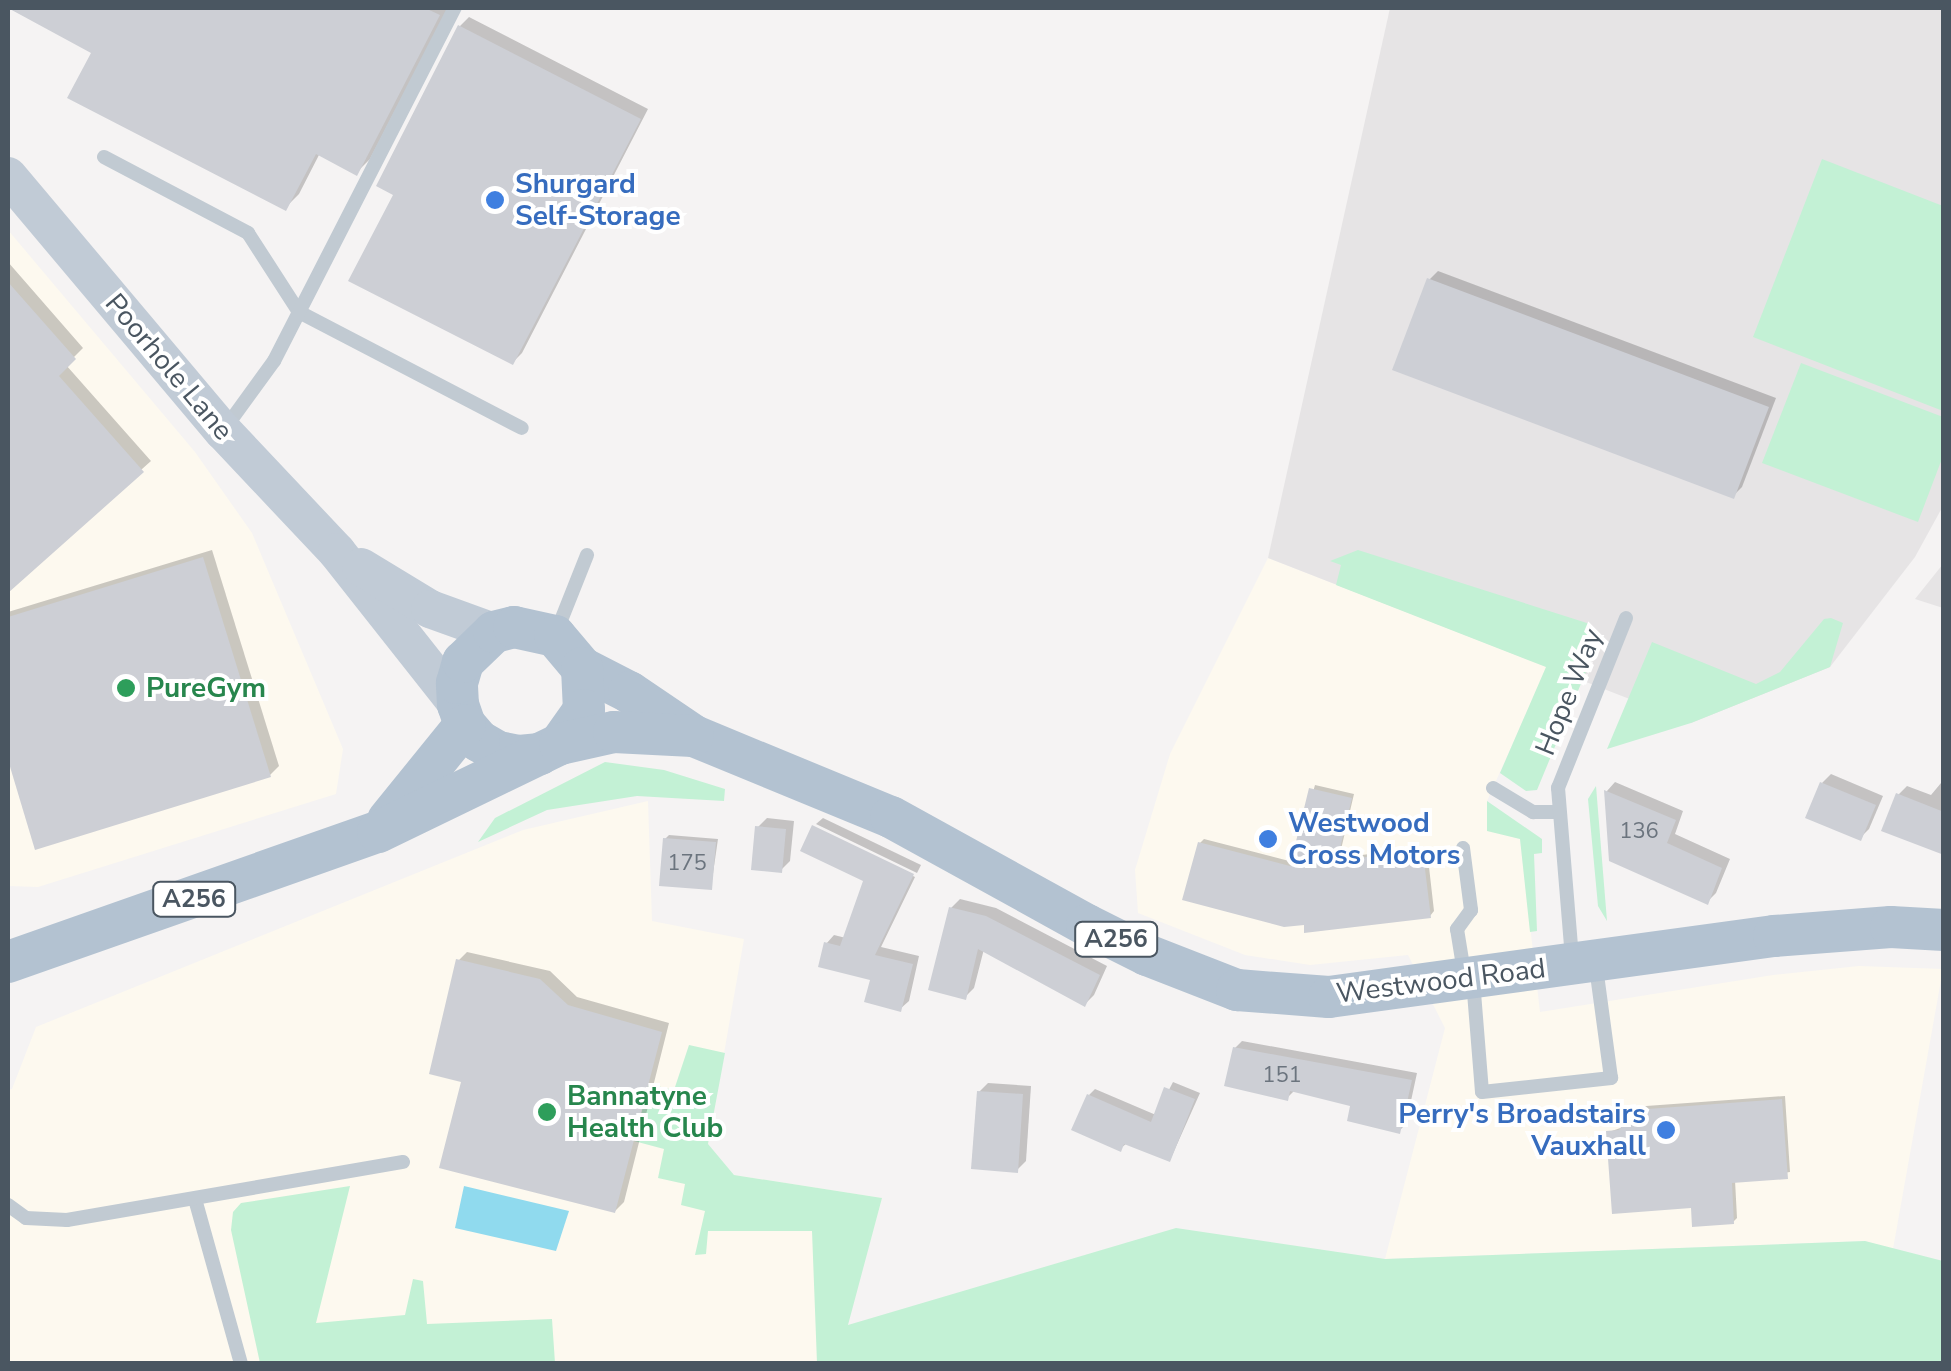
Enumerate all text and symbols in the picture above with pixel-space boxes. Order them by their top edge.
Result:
place label: Shurgard Self-Storage [515,167,681,233]
marker: Shurgard Self-Storage [484,189,506,211]
street label: Poorhole Lane [98,287,240,447]
street label: Hope Way [1528,624,1610,760]
place label: PureGym [146,671,266,705]
marker: PureGym [115,677,137,699]
place label: Westwood Cross Motors [1288,806,1460,872]
house number: 136 [1619,819,1659,845]
marker: Westwood Cross Motors [1257,828,1279,850]
house number: 175 [667,851,707,877]
road number: A256 [152,879,236,919]
road number: A256 [1074,919,1158,959]
street label: Westwood Road [1334,951,1548,1011]
house number: 151 [1262,1063,1302,1089]
place label: Bannatyne Health Club [567,1079,723,1145]
place label: Perry's Broadstairs Vauxhall [1398,1097,1646,1163]
marker: Bannatyne Health Club [536,1101,558,1123]
marker: Perry's Broadstairs Vauxhall [1655,1119,1677,1141]

